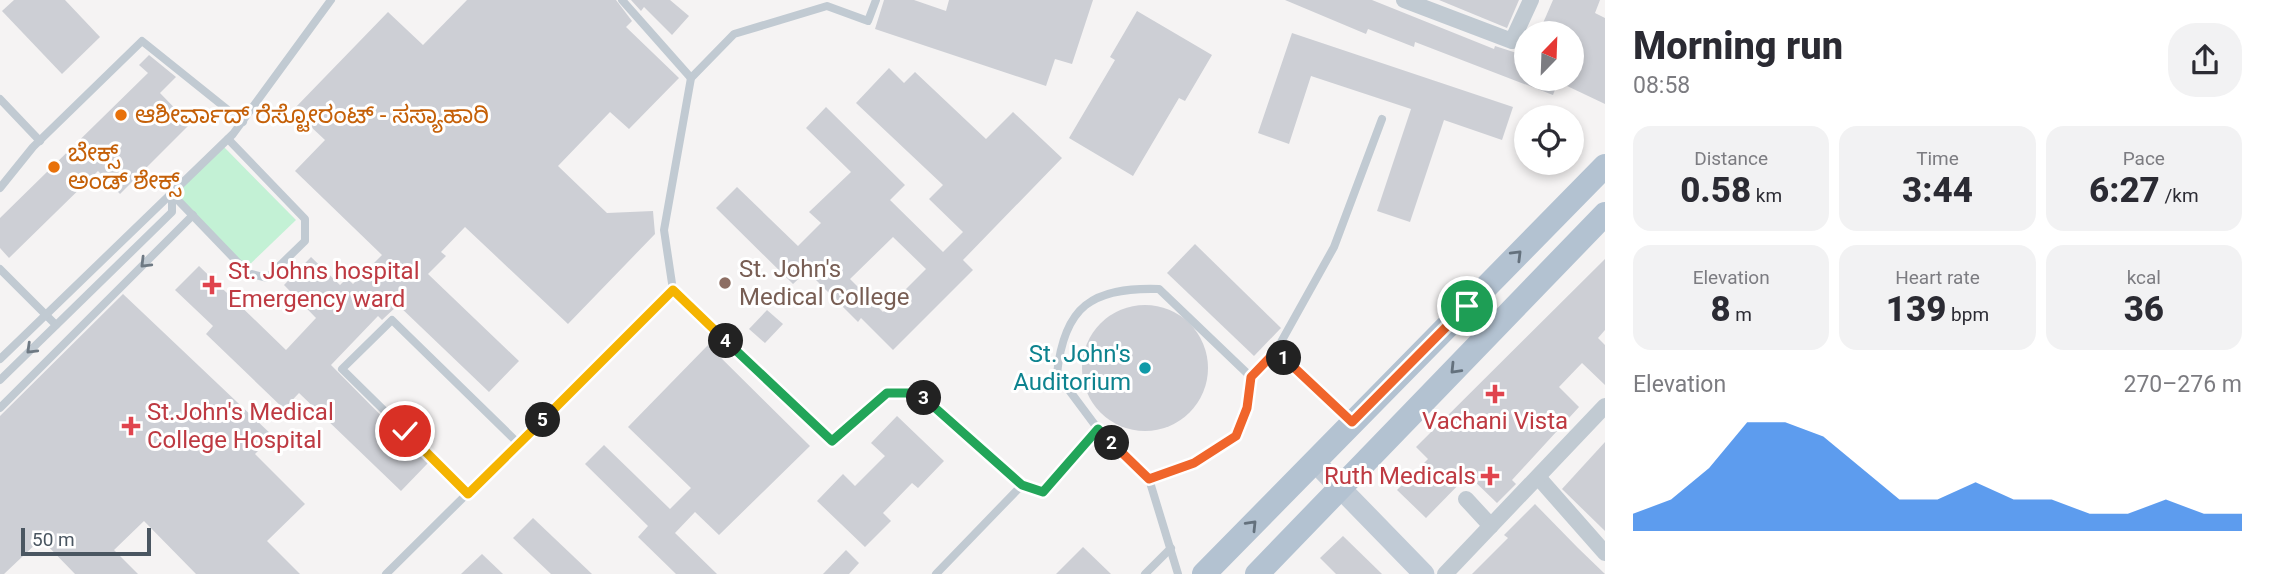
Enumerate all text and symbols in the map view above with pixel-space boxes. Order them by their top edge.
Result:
north arrow [1514,21,1584,91]
map controls [1514,21,1584,175]
button: share [2168,23,2242,97]
text: Morning run [1633,24,1843,68]
text: 08:58 [1633,72,1690,99]
place label: ಆಶೀರ್ವಾದ್ ರೆಸ್ಟೋರಂಟ್ - ಸಸ್ಯಾಹಾರಿ [135,101,489,133]
button: locate [1514,105,1584,175]
marker: ಆಶೀರ್ವಾದ್ ರೆಸ್ಟೋರಂಟ್ - ಸಸ್ಯಾಹಾರಿ [113,107,129,123]
place label: ಬೇಕ್ಸ್ ಅಂಡ್ ಶೇಕ್ಸ್ [68,139,182,197]
text: Distance [1694,147,1768,170]
text: Time [1916,147,1959,170]
text: Pace [2123,147,2165,170]
marker: ಬೇಕ್ಸ್ ಅಂಡ್ ಶೇಕ್ಸ್ [46,159,62,175]
text: 0.58 [1680,170,1751,211]
text: 3:44 [1902,170,1973,211]
text: 6:27 [2089,170,2160,211]
text: km [1751,184,1782,207]
text: /km [2160,184,2199,207]
one-way arrow [1509,250,1522,263]
one-way arrow [140,255,153,268]
place label: St. John's Medical College [739,255,909,311]
place label: St. Johns hospital Emergency ward [228,257,419,313]
text: Elevation [1693,266,1770,289]
text: Heart rate [1895,266,1980,289]
text: kcal [2127,266,2161,289]
marker: St. Johns hospital Emergency ward [202,275,222,295]
marker: St. John's Medical College [717,275,733,291]
pin [1437,276,1497,336]
icon: arrive [1448,287,1486,325]
text: 8 [1710,289,1731,330]
text: 139 [1886,289,1946,330]
text: 36 [2124,289,2164,330]
text: m [1731,303,1752,326]
text: bpm [1946,303,1989,326]
pin: 4 [708,324,744,358]
text: 4 [720,329,731,352]
place label: St. John's Auditorium [1013,340,1131,396]
pin: 1 [1266,340,1302,376]
one-way arrow [26,341,39,354]
text: 1 [1278,346,1289,369]
marker: St. John's Auditorium [1137,360,1153,376]
one-way arrow [1451,361,1464,374]
text: Elevation [1633,371,1726,398]
text: 270–276 m [2123,371,2242,398]
pin: 3 [906,380,942,416]
marker: Vachani Vista [1485,384,1505,404]
text: 3 [918,386,929,409]
place label: St.John's Medical College Hospital [147,398,334,454]
pin [375,401,435,461]
pin: 5 [526,402,560,438]
place label: Vachani Vista [1422,407,1568,435]
text: 5 [537,408,548,431]
icon: check [386,412,424,450]
marker: St.John's Medical College Hospital [121,416,141,436]
pin: 2 [1094,426,1130,460]
text: 2 [1106,431,1117,454]
place label: Ruth Medicals [1324,462,1476,490]
marker: Ruth Medicals [1482,468,1498,484]
one-way arrow [1243,520,1256,533]
scale bar [21,525,150,557]
text: 50 m [32,528,75,551]

